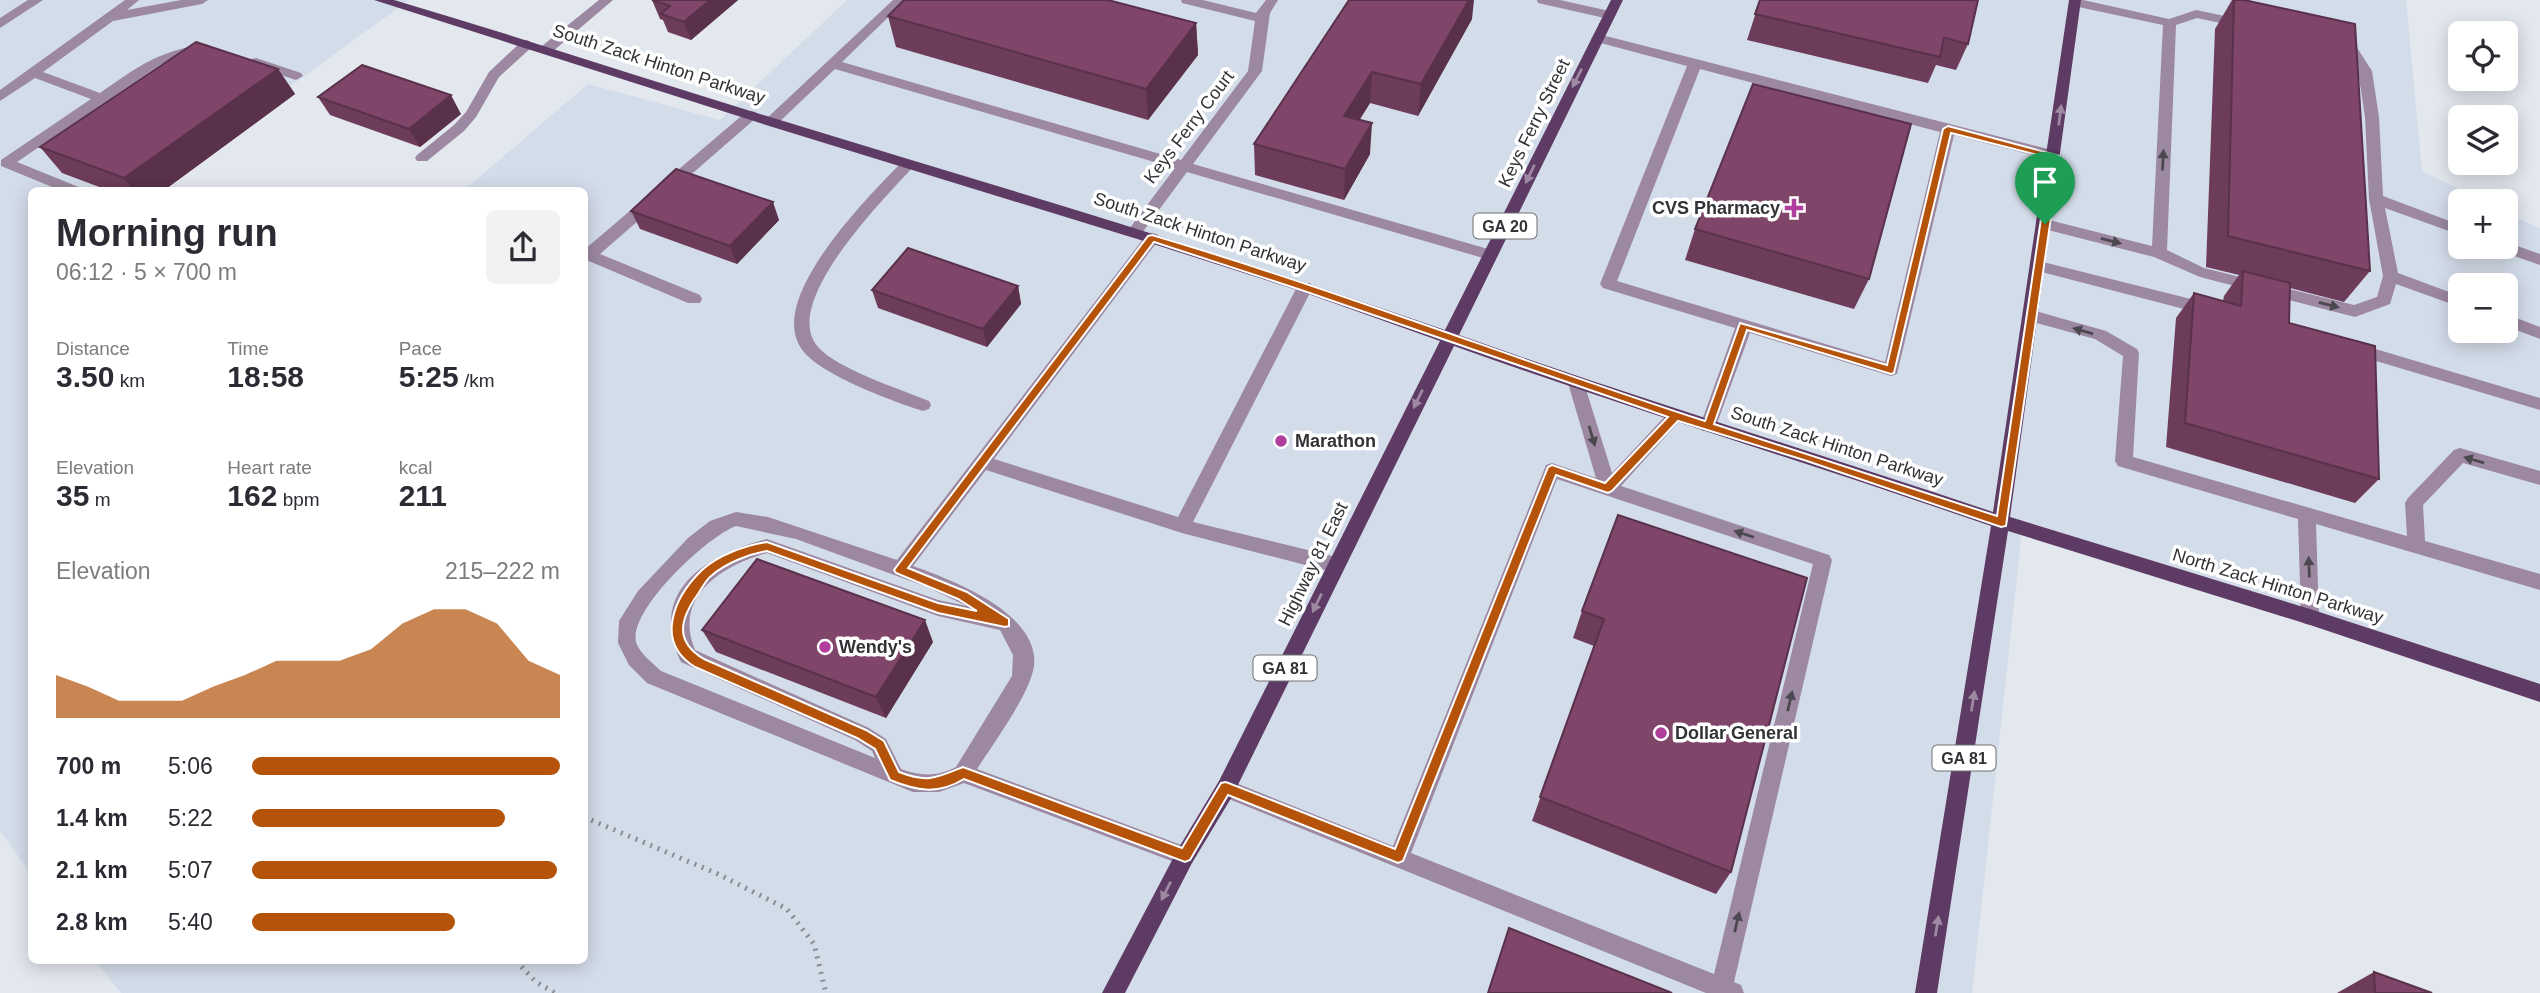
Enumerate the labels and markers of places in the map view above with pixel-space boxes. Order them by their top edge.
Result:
pin [2015,152,2075,224]
place label: CVS Pharmacy [1652,198,1780,218]
marker: CVS Pharmacy [1786,200,1802,216]
place label: Marathon [1295,431,1376,451]
marker: Marathon [1273,433,1289,449]
place label: Wendy's [839,637,912,657]
marker: Wendy's [817,639,833,655]
place label: Dollar General [1675,723,1798,743]
marker: Dollar General [1653,725,1669,741]

